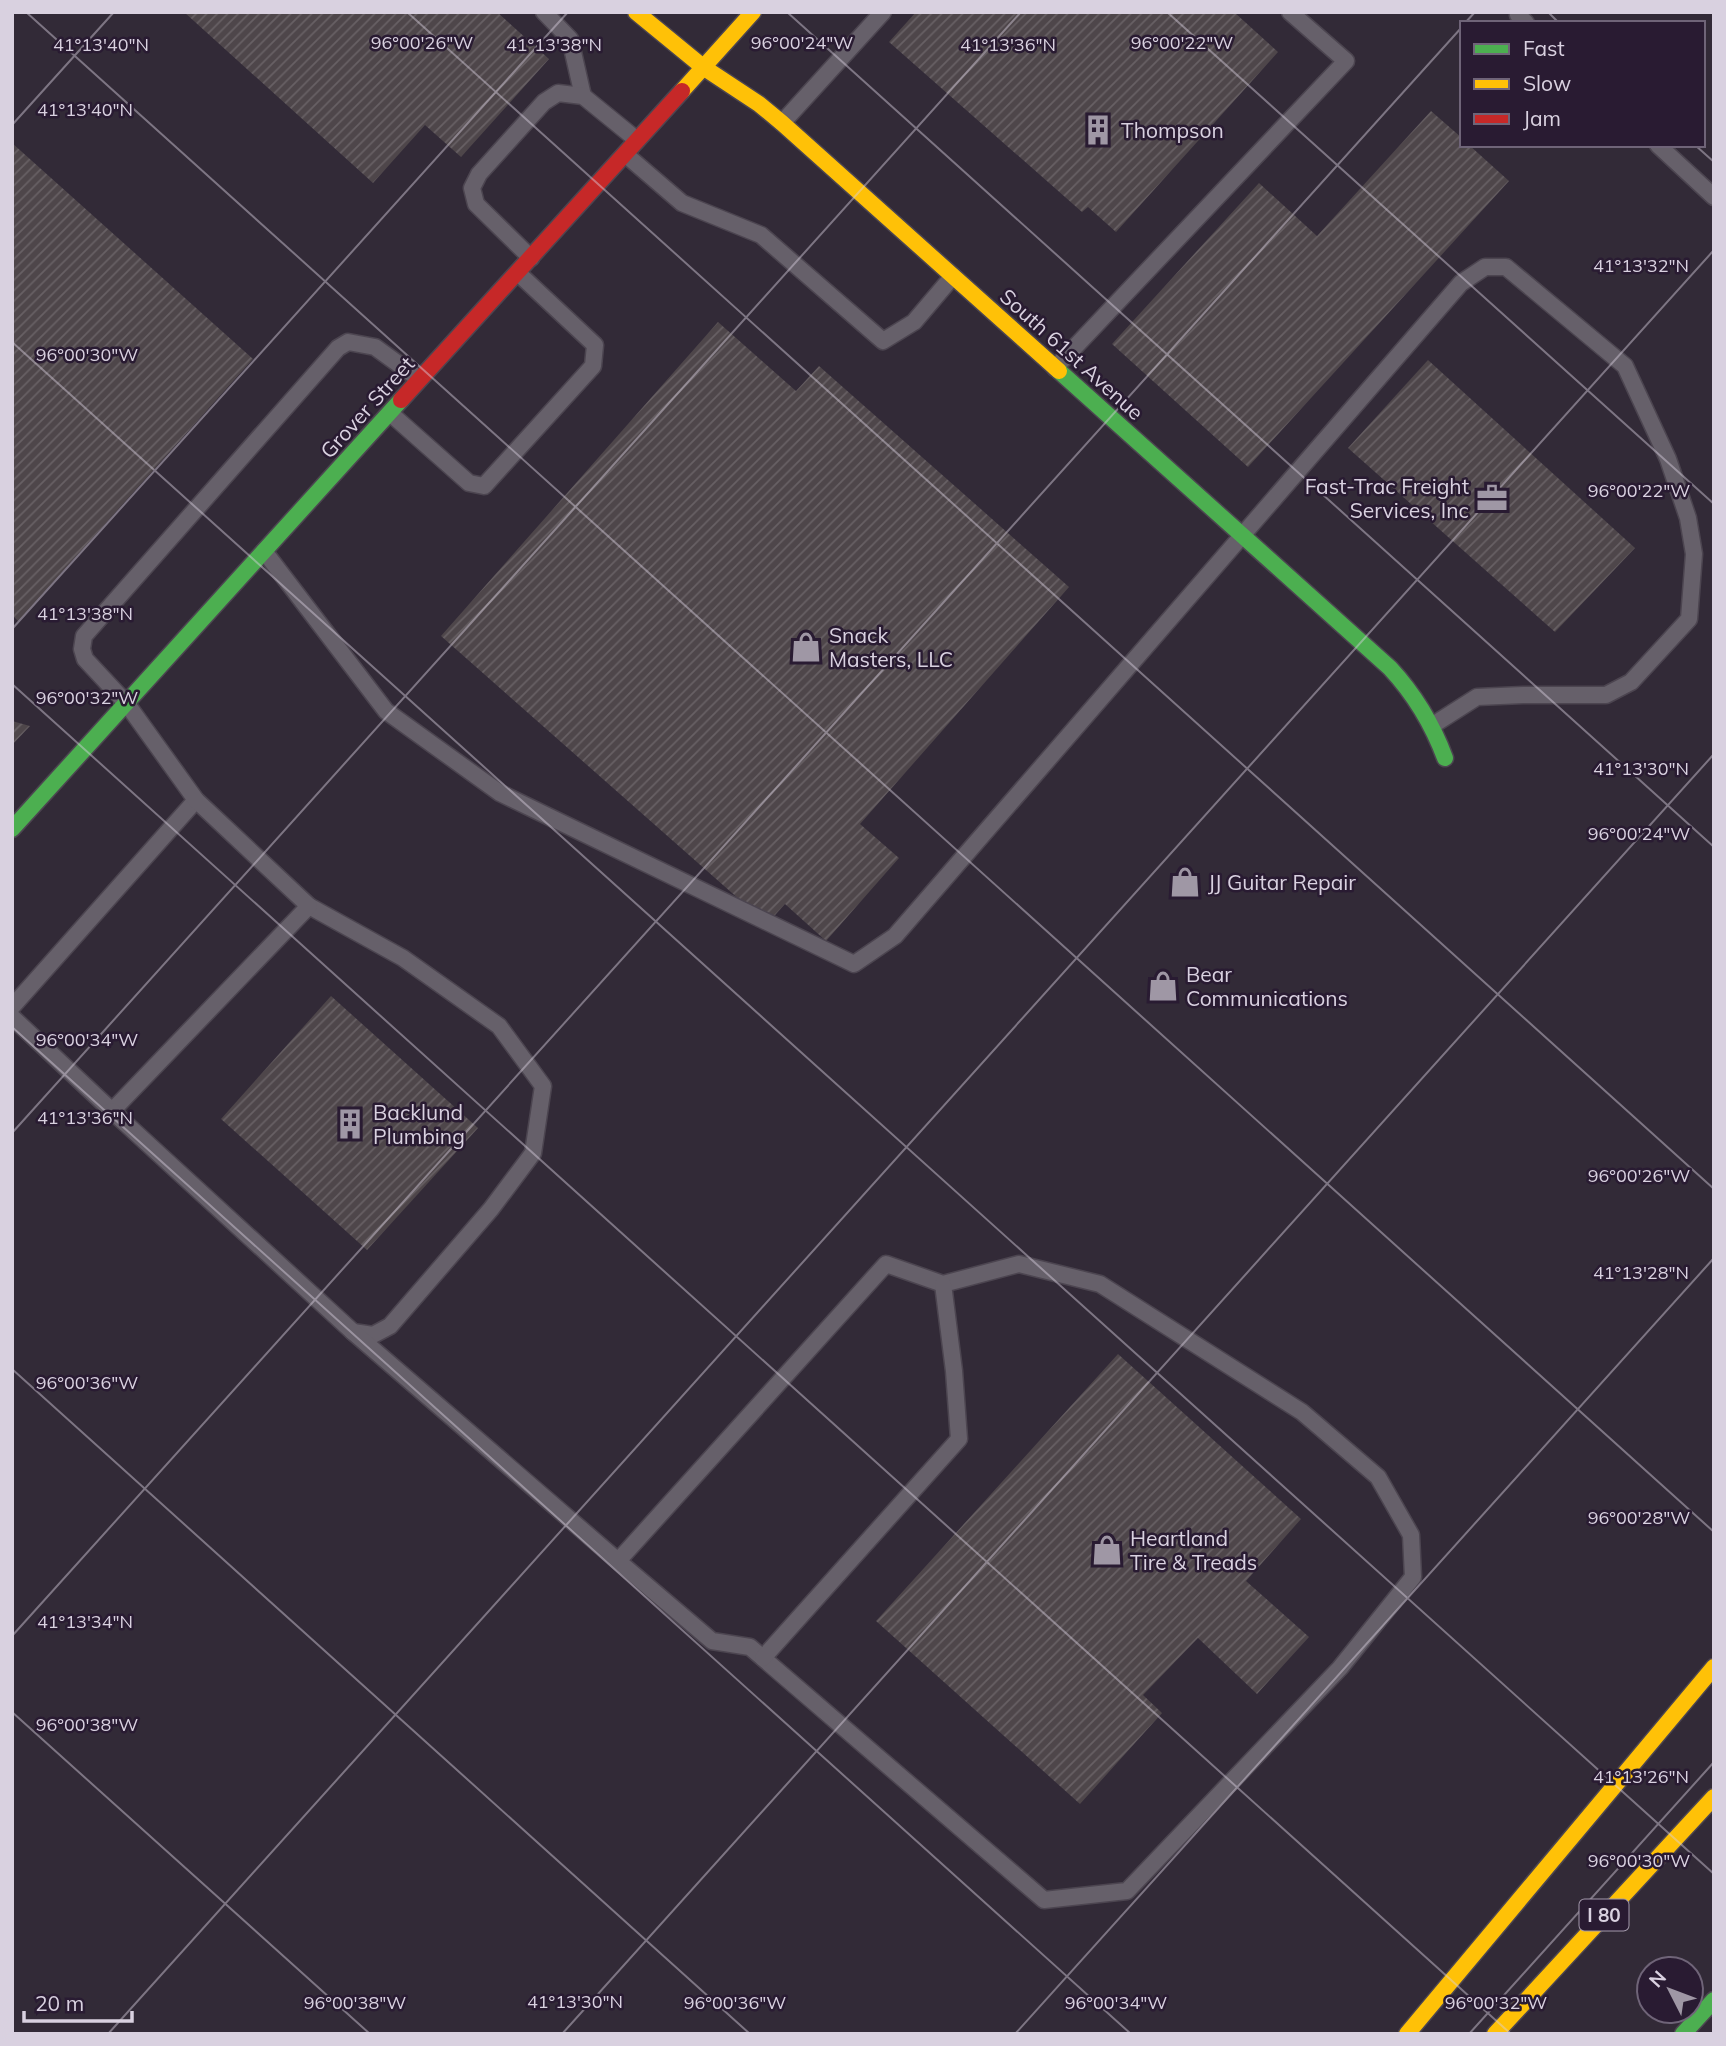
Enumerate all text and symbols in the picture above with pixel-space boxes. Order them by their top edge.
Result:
legend [1460,21,1705,147]
text: 96°00'26"W [371,31,473,54]
text: 96°00'24"W [751,31,853,54]
text: 96°00'22"W [1131,31,1233,54]
text: 41°13'40"N [53,33,149,56]
text: 41°13'38"N [506,33,602,56]
text: 41°13'36"N [960,33,1056,56]
text: Fast [1523,35,1565,61]
text: Slow [1523,70,1571,96]
text: 41°13'40"N [37,98,133,121]
text: Jam [1523,105,1561,131]
building icon: Thompson [1081,113,1115,147]
place label: Thompson [1121,117,1224,143]
text: 41°13'32"N [1593,254,1689,277]
street label: South 61st Avenue [995,283,1149,425]
text: 96°00'30"W [36,343,138,366]
street label: Grover Street [314,351,420,463]
place label: Fast-Trac Freight Services, Inc [1305,473,1469,523]
text: 96°00'22"W [1588,479,1690,502]
office icon: Fast-Trac Freight Services, Inc [1475,481,1509,515]
text: 41°13'38"N [37,602,133,625]
place label: Snack Masters, LLC [829,622,953,672]
shop icon: Snack Masters, LLC [789,630,823,664]
text: 96°00'32"W [36,686,138,709]
text: 41°13'30"N [1593,757,1689,780]
text: 96°00'24"W [1588,822,1690,845]
shop icon: JJ Guitar Repair [1168,865,1202,899]
place label: JJ Guitar Repair [1208,869,1356,895]
place label: Bear Communications [1186,961,1348,1011]
shop icon: Bear Communications [1146,969,1180,1003]
text: 96°00'34"W [36,1028,138,1051]
place label: Backlund Plumbing [373,1099,465,1149]
text: 41°13'36"N [37,1106,133,1129]
building icon: Backlund Plumbing [333,1107,367,1141]
text: 96°00'26"W [1588,1164,1690,1187]
text: 41°13'28"N [1593,1261,1689,1284]
text: 96°00'36"W [36,1371,138,1394]
text: 96°00'28"W [1588,1506,1690,1529]
place label: Heartland Tire & Treads [1130,1525,1257,1575]
shop icon: Heartland Tire & Treads [1090,1533,1124,1567]
text: 41°13'34"N [37,1610,133,1633]
text: 96°00'38"W [36,1713,138,1736]
text: 41°13'26"N [1593,1765,1689,1788]
text: 96°00'30"W [1588,1849,1690,1872]
road number: I 80 [1580,1899,1628,1930]
north arrow [1635,1955,1705,2025]
text: N [1644,1965,1671,1992]
scale bar [24,1980,133,2024]
text: 20 m [35,1990,84,2016]
text: 41°13'30"N [527,1990,623,2013]
text: 96°00'38"W [304,1991,406,2014]
text: 96°00'36"W [684,1991,786,2014]
text: 96°00'34"W [1065,1991,1167,2014]
text: 96°00'32"W [1445,1991,1547,2014]

